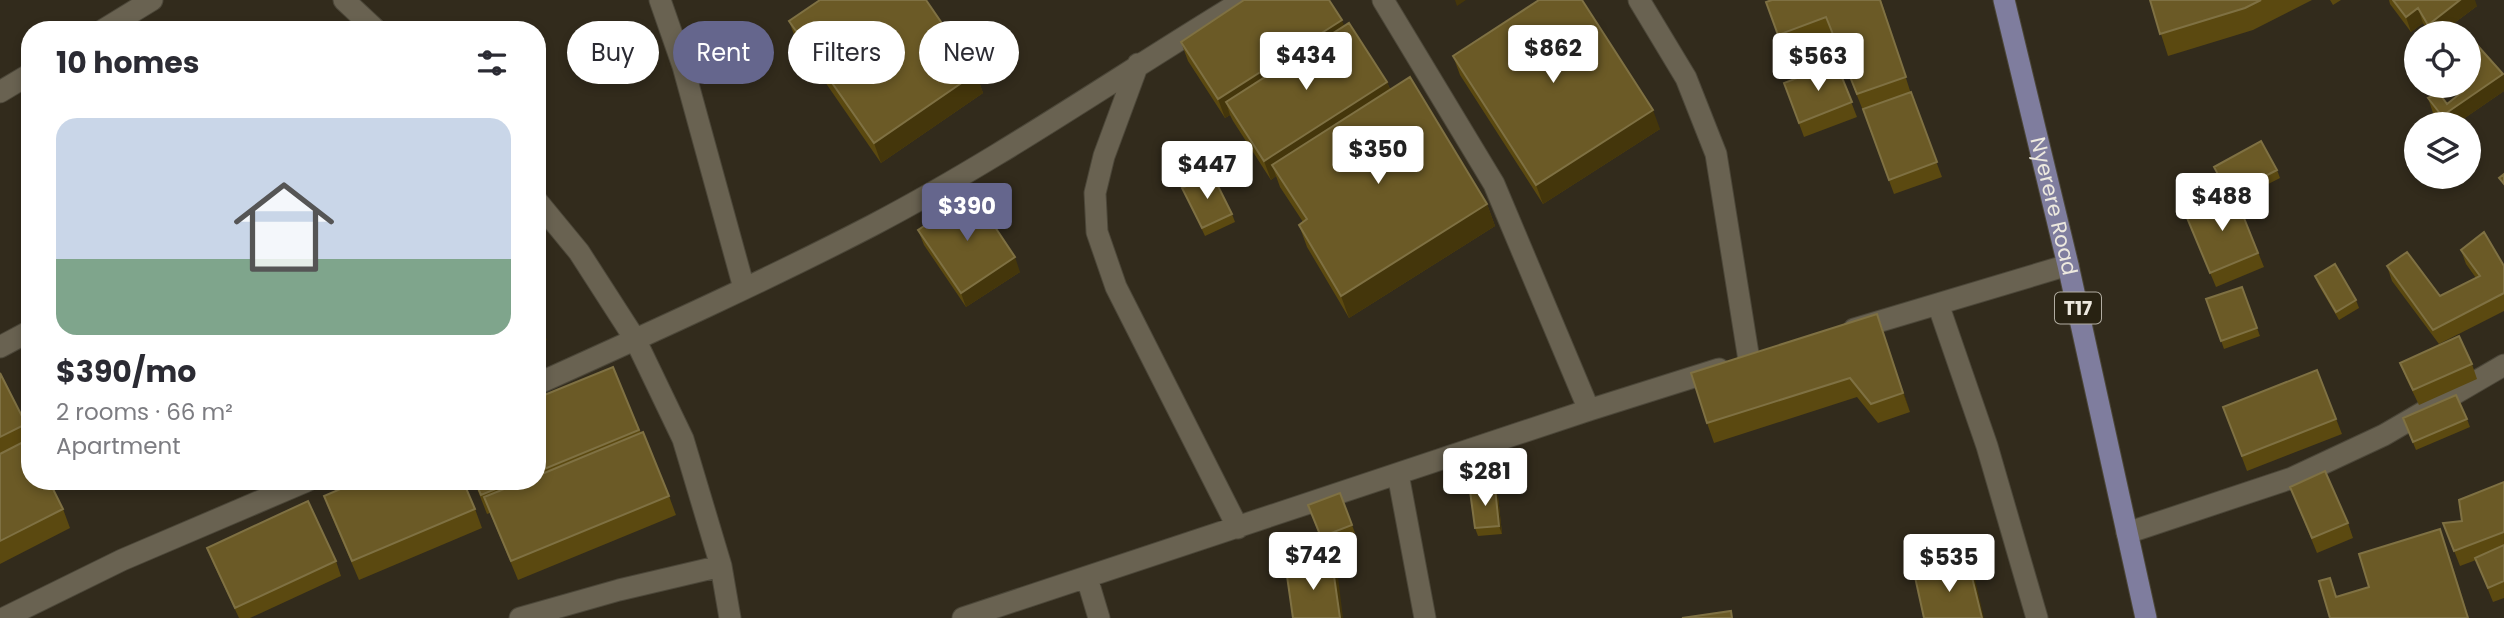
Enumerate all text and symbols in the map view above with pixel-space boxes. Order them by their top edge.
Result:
chip: Buy [567,21,659,84]
chip: Rent [673,21,774,84]
chip: Filters [788,21,905,84]
chip: New [919,21,1019,84]
map controls [2404,21,2481,189]
button: locate [2404,21,2481,98]
pin: $862 [1512,25,1594,85]
pin: $434 [1265,32,1347,92]
text: $862 [1524,32,1582,64]
pin: $563 [1777,34,1859,93]
text: $434 [1276,39,1336,71]
text: $563 [1789,40,1847,72]
text: 10 homes [56,41,200,84]
icon: filters [473,44,511,82]
button: layers [2404,112,2481,189]
pin: $350 [1337,127,1419,186]
text: $350 [1349,133,1408,165]
street label: Nyerere Road [2024,134,2085,278]
pin: $447 [1166,142,1248,201]
text: $447 [1178,148,1236,180]
icon: home [221,164,347,290]
pin: $488 [2181,174,2263,233]
text: $488 [2192,180,2252,212]
pin: $390 [926,184,1008,243]
text: $390 [938,190,996,222]
road number: T17 [2055,292,2101,324]
text: $390/mo [56,350,196,393]
text: 2 rooms · 66 m² [56,396,233,428]
text: Apartment [56,430,181,462]
pin: $281 [1444,448,1526,508]
text: $281 [1459,455,1511,487]
pin: $742 [1272,532,1354,592]
pin: $535 [1908,534,1990,594]
text: $742 [1285,539,1341,571]
text: $535 [1920,541,1978,573]

